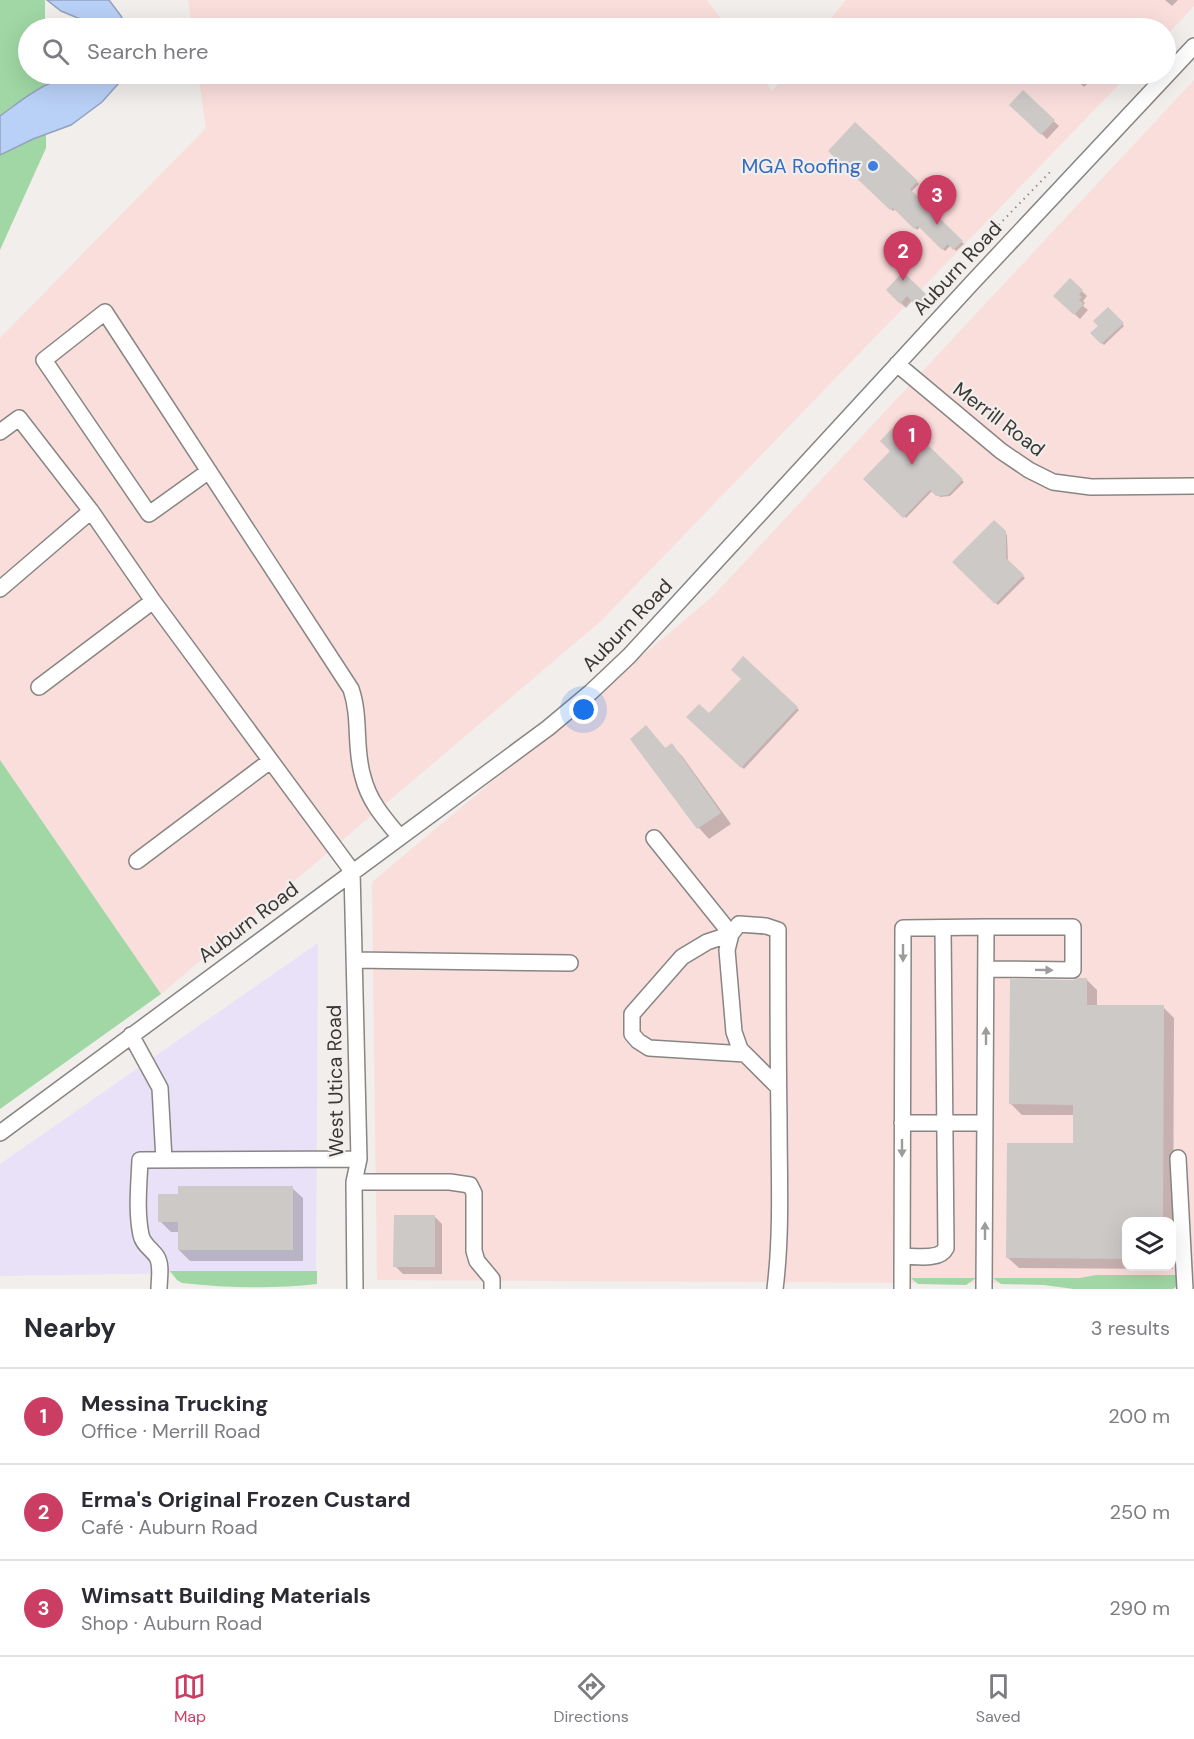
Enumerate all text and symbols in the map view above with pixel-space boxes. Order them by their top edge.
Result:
search box [18,18,1176,84]
icon: search [39,35,72,68]
text: Search here [87,37,208,66]
place label: MGA Roofing [742,153,861,179]
marker: MGA Roofing [866,159,880,173]
pin: 3 [918,176,956,225]
street label: Auburn Road [907,216,1007,320]
pin: 2 [884,232,922,281]
street label: Merrill Road [948,376,1050,462]
pin: 1 [892,416,932,465]
street label: Auburn Road [576,573,678,677]
your location [569,695,598,724]
street label: Auburn Road [193,876,303,968]
one-way arrow [898,943,908,962]
one-way arrow [1035,965,1054,975]
street label: West Utica Road [321,1005,349,1157]
one-way arrow [981,1026,991,1045]
one-way arrow [897,1138,907,1157]
map controls [1122,1217,1176,1271]
button: layers [1122,1217,1176,1271]
one-way arrow [980,1221,990,1240]
text: Nearby [24,1311,116,1345]
text: 3 results [1091,1315,1170,1341]
text: Messina Trucking [81,1389,268,1418]
text: 1 [40,1403,47,1429]
text: 200 m [1108,1403,1170,1429]
text: Office · Merrill Road [81,1418,261,1444]
text: Erma's Original Frozen Custard [81,1485,411,1514]
text: 2 [38,1499,49,1525]
text: 250 m [1109,1499,1170,1525]
text: Café · Auburn Road [81,1514,258,1540]
text: Wimsatt Building Materials [81,1581,371,1610]
text: 3 [37,1595,50,1621]
text: 290 m [1109,1595,1170,1621]
text: Shop · Auburn Road [81,1610,262,1636]
tab: Map [173,1670,206,1727]
tab: Directions [553,1670,629,1727]
tab: Saved [976,1670,1021,1727]

